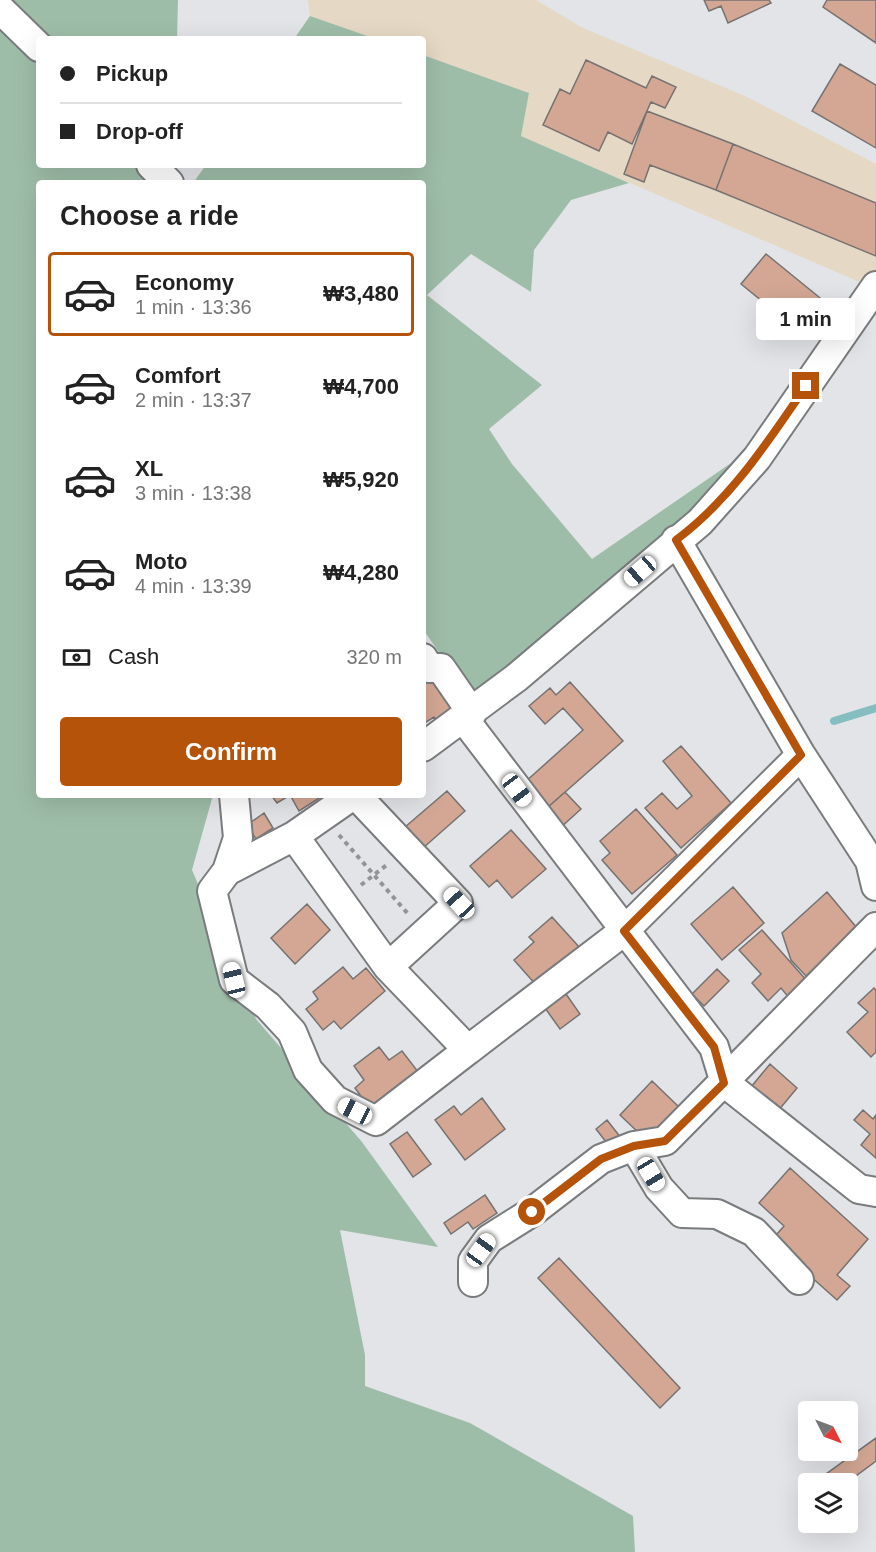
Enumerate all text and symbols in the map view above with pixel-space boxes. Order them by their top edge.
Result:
text: Pickup [96,61,168,86]
text: Drop-off [96,119,183,144]
text: Choose a ride [60,201,239,231]
icon: car [63,267,117,321]
text: Economy [135,270,234,295]
text: ₩3,480 [323,281,399,306]
text: 1 min · 13:36 [135,296,252,318]
callout: 1 min [756,299,856,341]
text: 1 min [779,308,832,330]
icon: car [63,360,117,414]
text: Comfort [135,363,221,388]
route end [792,372,819,399]
text: ₩4,700 [323,374,399,399]
text: 2 min · 13:37 [135,389,252,411]
icon: car [63,453,117,507]
text: XL [135,456,163,481]
text: ₩5,920 [323,467,399,492]
text: 3 min · 13:38 [135,482,252,504]
icon: car [63,546,117,600]
text: Moto [135,549,188,574]
car [621,552,659,590]
text: ₩4,280 [323,560,399,585]
text: 4 min · 13:39 [135,575,252,597]
icon: cash [60,641,93,674]
text: Cash [108,644,159,669]
text: 320 m [346,646,402,668]
button: Confirm [60,717,402,786]
car [499,770,535,810]
car [440,884,478,922]
car [221,960,247,1000]
car [335,1095,375,1127]
car [634,1154,668,1194]
route start [518,1198,545,1225]
car [463,1230,499,1270]
north arrow [798,1401,858,1461]
map controls [798,1401,858,1533]
button: layers [798,1473,858,1533]

